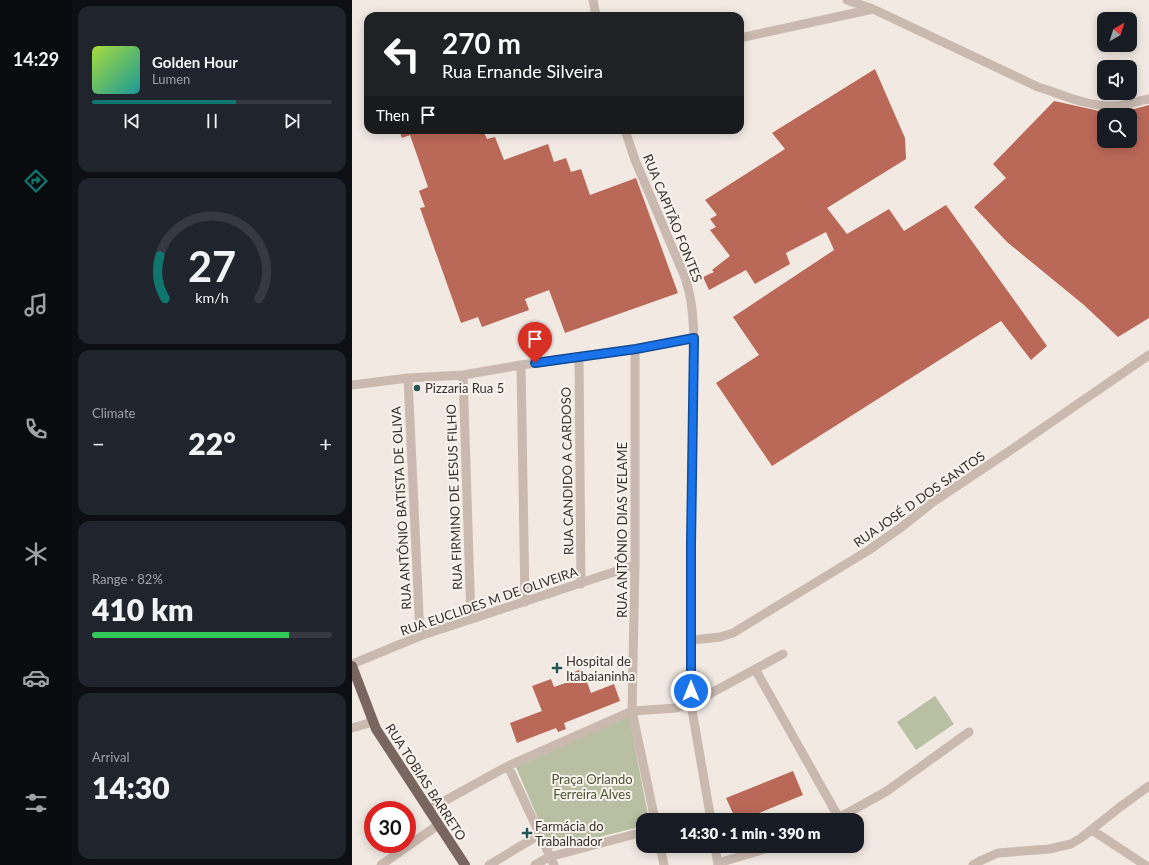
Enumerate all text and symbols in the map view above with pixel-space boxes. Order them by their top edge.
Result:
north arrow [1097,12,1137,52]
map controls [1097,12,1137,148]
text: 270 m [442,26,521,60]
icon: left [376,28,428,80]
text: 14:29 [13,48,59,70]
text: Golden Hour [152,53,238,71]
text: Rua Ernande Silveira [442,60,603,82]
button: sound [1097,60,1137,100]
text: Lumen [152,71,190,87]
icon: arrive [417,104,439,126]
text: Then [376,106,409,124]
button: search [1097,108,1137,148]
icon: previous [121,110,143,132]
icon: pause [201,110,223,132]
icon: next [281,110,303,132]
street label: RUA CAPITÃO FONTES [640,152,706,284]
icon: directions [22,167,50,195]
text: 27 [188,240,236,290]
text: km/h [195,288,229,305]
icon: music [22,291,50,319]
pin [518,322,552,363]
icon: arrive [524,328,546,350]
place label: Pizzaria Rua 5 [425,380,504,396]
marker: Pizzaria Rua 5 [412,383,422,393]
street label: RUA CANDIDO A CARDOSO [558,387,576,555]
street label: RUA FIRMINO DE JESUS FILHO [443,404,465,590]
text: Climate [92,405,135,421]
street label: RUA ANTÔNIO BATISTA DE OLIVA [388,406,414,610]
icon: phone [22,415,50,443]
text: 22° [188,425,236,461]
text: − [92,430,105,457]
text: + [319,430,332,457]
street label: RUA ANTÔNIO DIAS VELAME [614,442,630,618]
street label: RUA JOSÉ D DOS SANTOS [850,447,988,551]
icon: climate [22,540,50,568]
street label: RUA EUCLIDES M DE OLIVEIRA [398,563,580,639]
text: Range · 82% [92,571,163,587]
text: 410 km [92,591,193,627]
place label: Hospital de Itabaianinha [566,653,635,684]
marker: Hospital de Itabaianinha [551,662,563,674]
icon: car [22,664,50,692]
position arrow [670,670,712,712]
street label: RUA TOBIAS BARRETO [382,721,470,843]
text: Arrival [92,749,129,765]
text: 14:30 [92,769,170,805]
park label: Praça Orlando Ferreira Alves [551,771,633,802]
icon: filters [22,789,50,817]
speed limit sign: 30 [364,801,416,853]
place label: Farmácia do Trabalhador [535,818,604,849]
text: 14:30 · 1 min · 390 m [679,824,821,842]
marker: Farmácia do Trabalhador [522,828,532,838]

